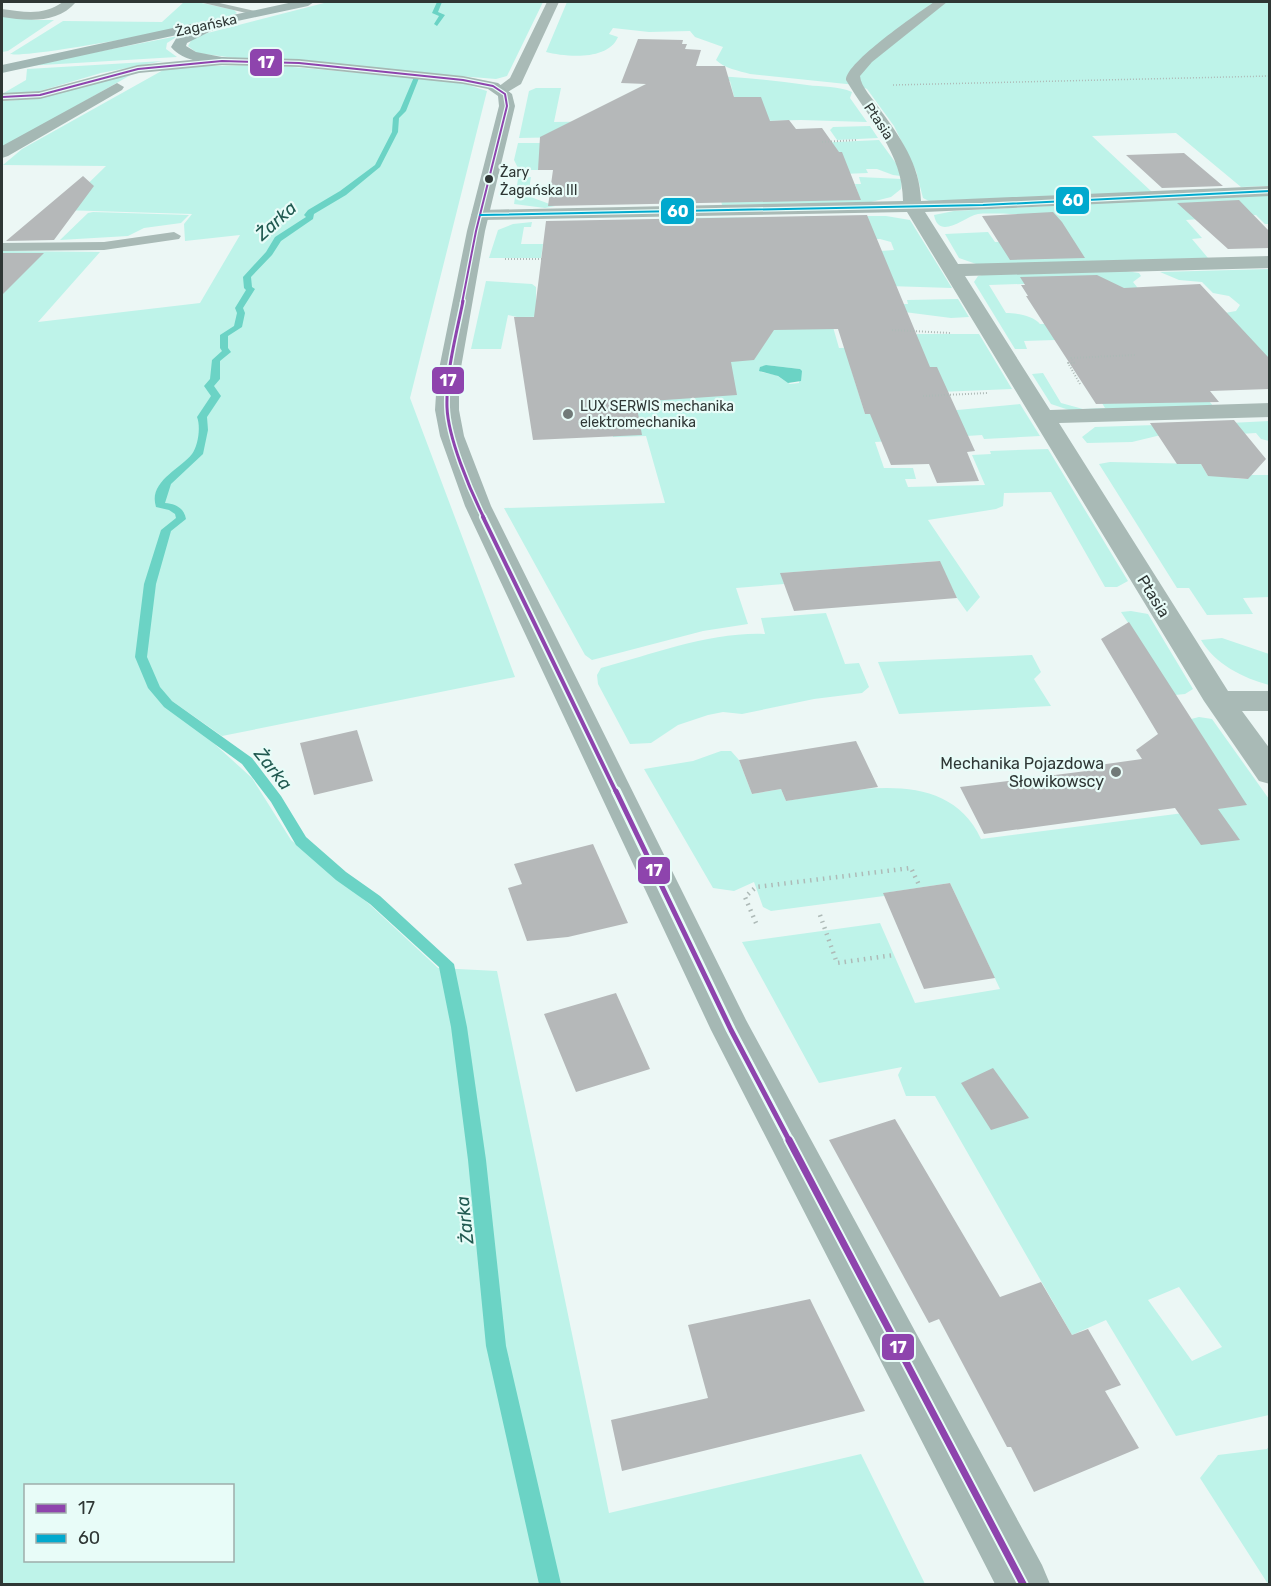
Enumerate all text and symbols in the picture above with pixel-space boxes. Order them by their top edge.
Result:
street label: Żagańska [174,11,239,40]
line badge: 17 [249,48,283,77]
text: 17 [257,53,275,72]
street label: Ptasia [860,100,897,143]
place label: Żary Żagańska III [500,164,578,199]
marker: Żary Żagańska III [483,173,495,185]
line badge: 60 [1055,186,1090,215]
text: 60 [1062,191,1084,210]
water label: Żarka [250,196,302,246]
line badge: 60 [660,197,695,225]
text: 60 [667,202,689,221]
line badge: 17 [431,366,465,395]
text: 17 [439,371,457,390]
place label: LUX SERWIS mechanika elektromechanika [580,398,734,431]
marker: LUX SERWIS mechanika elektromechanika [561,407,575,421]
street label: Ptasia [1133,572,1174,621]
water label: Żarka [249,743,297,795]
place label: Mechanika Pojazdowa Słowikowscy [940,754,1104,791]
marker: Mechanika Pojazdowa Słowikowscy [1109,765,1123,779]
line badge: 17 [637,856,671,885]
text: 17 [645,861,663,880]
water label: Żarka [452,1195,479,1246]
line badge: 17 [881,1333,915,1361]
text: 17 [889,1338,907,1357]
legend [24,1484,234,1562]
text: 17 [78,1497,95,1519]
text: 60 [78,1527,100,1549]

